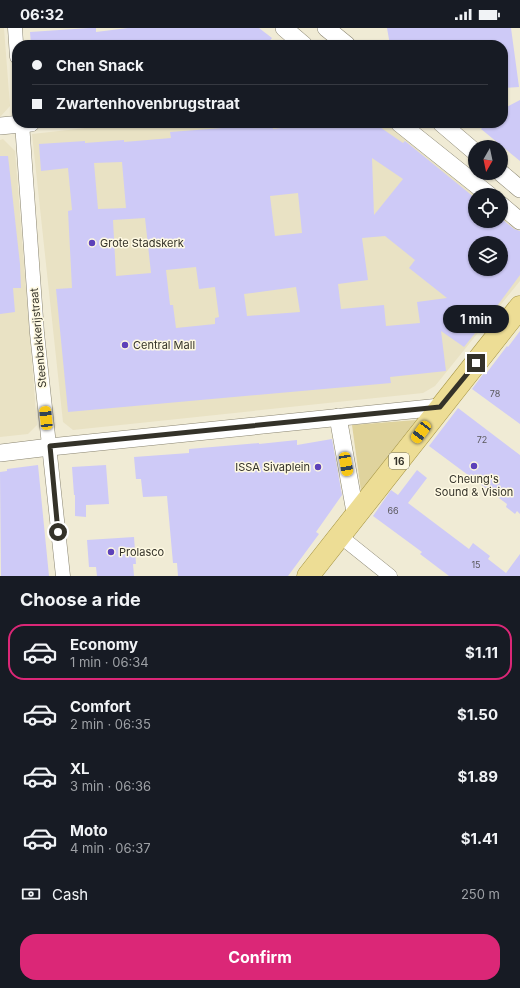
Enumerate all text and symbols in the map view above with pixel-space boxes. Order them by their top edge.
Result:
text: 06:32 [20,5,64,24]
text: Chen Snack [56,56,144,75]
text: Zwartenhovenbrugstraat [56,94,240,113]
north arrow [468,140,508,180]
map controls [468,140,508,276]
button: locate [468,188,508,228]
place label: Grote Stadskerk [100,236,184,250]
button: layers [468,236,508,276]
marker: Grote Stadskerk [87,238,97,248]
street label: Steenbakkerijstraat [27,287,49,389]
callout: 1 min [443,305,509,333]
text: 1 min [460,311,492,327]
place label: Central Mall [133,338,195,352]
marker: Central Mall [120,340,130,350]
route end [467,354,485,372]
house number: 78 [490,388,501,399]
car [39,405,53,431]
car [409,419,433,445]
house number: 72 [477,434,487,445]
car [338,451,354,477]
road number: 16 [389,453,409,469]
place label: ISSA Sivaplein [235,460,310,474]
marker: Cheung's Sound & Vision [469,461,479,471]
marker: ISSA Sivaplein [313,462,323,472]
place label: Cheung's Sound & Vision [435,472,513,499]
house number: 66 [387,505,399,516]
route start [49,523,67,541]
place label: Prolasco [119,545,165,559]
marker: Prolasco [106,547,116,557]
house number: 15 [471,559,481,570]
text: Choose a ride [20,589,141,610]
icon: car [22,634,58,670]
text: Economy [70,635,138,654]
text: $1.11 [465,643,498,662]
text: 1 min · 06:34 [70,654,149,670]
icon: car [22,696,58,732]
text: Comfort [70,697,131,716]
text: $1.50 [457,705,498,724]
text: 2 min · 06:35 [70,716,151,732]
icon: car [22,758,58,794]
text: XL [70,759,90,778]
text: $1.89 [458,767,498,786]
text: 3 min · 06:36 [70,778,151,794]
icon: car [22,820,58,856]
text: Moto [70,821,108,840]
text: $1.41 [461,829,498,848]
text: 4 min · 06:37 [70,840,151,856]
icon: cash [20,883,42,905]
text: Cash [52,885,88,904]
text: 250 m [461,886,500,902]
button: Confirm [20,934,500,980]

